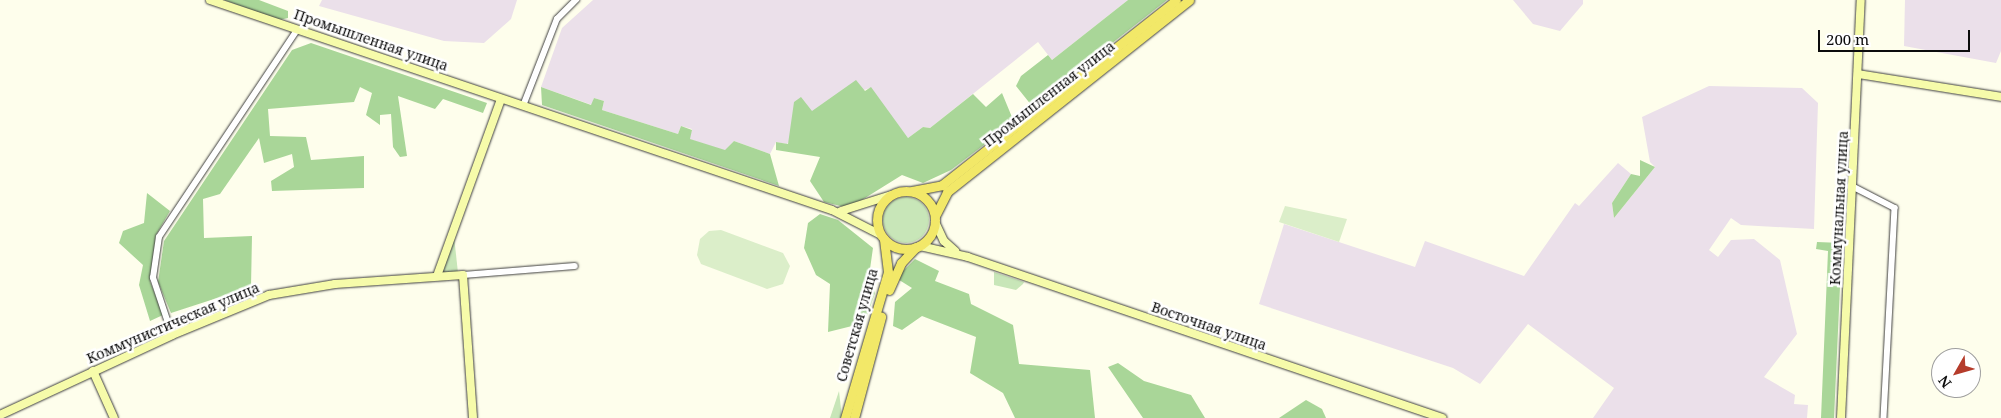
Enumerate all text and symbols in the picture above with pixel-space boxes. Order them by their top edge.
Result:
street label: Промышленная улица [292,6,450,74]
scale bar [1821,20,1974,52]
text: 200 m [1826,29,1869,49]
street label: Промышленная улица [980,38,1118,150]
street label: Коммунальная улица [1827,130,1851,286]
street label: Советская улица [833,266,881,384]
street label: Коммунистическая улица [84,279,262,367]
street label: Восточная улица [1149,298,1269,354]
north arrow [1931,348,1981,398]
text: N [1934,372,1955,392]

